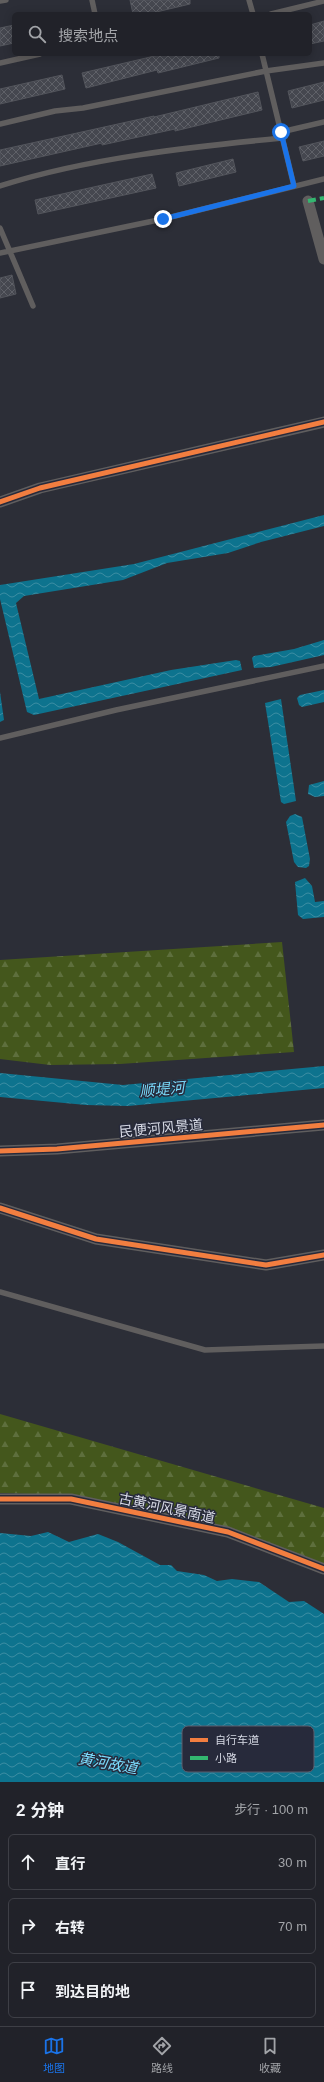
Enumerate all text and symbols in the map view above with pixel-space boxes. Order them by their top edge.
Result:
search box [12,12,312,56]
icon: search [26,23,48,45]
text: 搜索地点 [58,27,118,44]
route start [272,123,290,141]
route end [154,210,172,228]
water label: 顺堤河 [139,1078,188,1099]
street label: 民便河风景道 [118,1116,204,1140]
street label: 古黄河风景南道 [117,1490,217,1526]
legend [182,1726,314,1772]
text: 自行车道 [215,1734,259,1746]
water label: 黄河故道 [77,1749,141,1777]
text: 小路 [215,1752,237,1764]
text: 2 分钟 [16,1801,64,1820]
text: 步行 · 100 m [234,1802,308,1817]
icon: ahead [17,1851,39,1873]
text: 直行 [55,1855,85,1872]
text: 30 m [278,1855,307,1870]
icon: right [17,1915,39,1937]
text: 右转 [55,1919,85,1936]
text: 70 m [278,1919,307,1934]
icon: arrive [17,1979,39,2001]
text: 到达目的地 [55,1983,130,2000]
tab: 地图 [43,2035,65,2075]
tab: 路线 [151,2035,173,2075]
tab: 收藏 [259,2035,281,2075]

